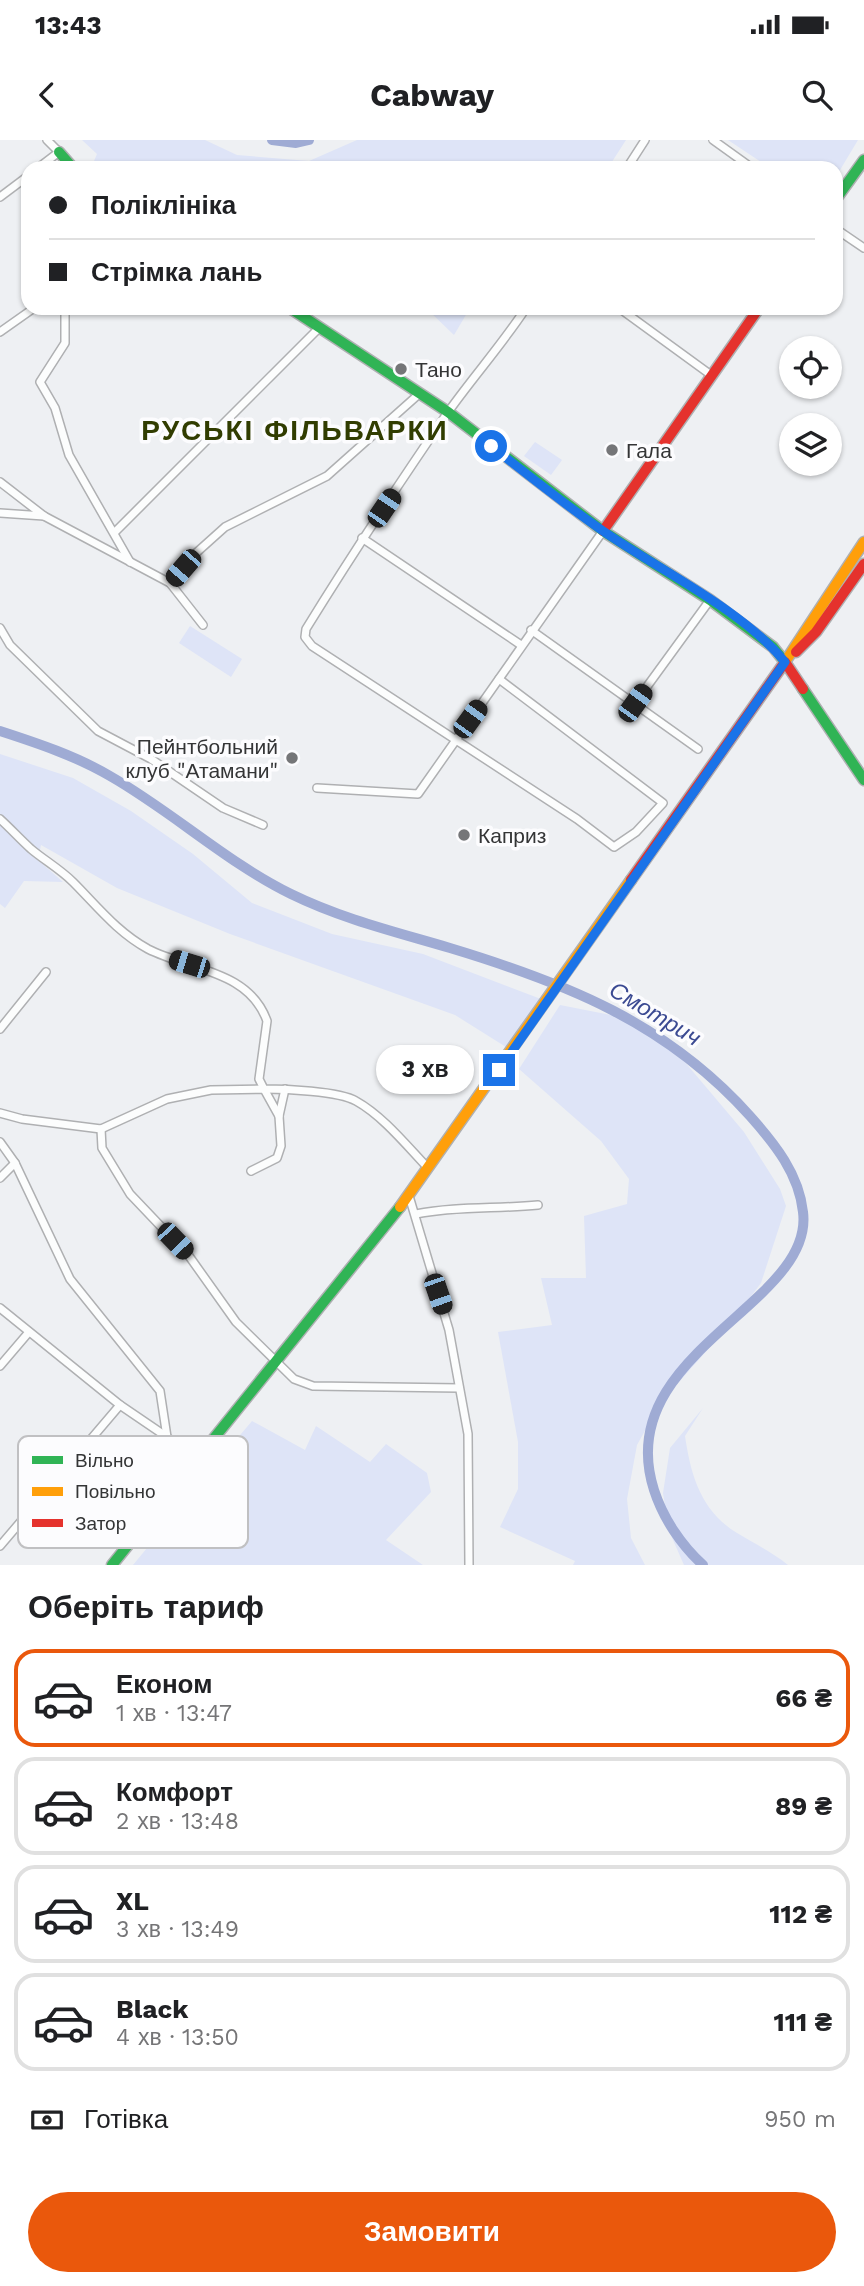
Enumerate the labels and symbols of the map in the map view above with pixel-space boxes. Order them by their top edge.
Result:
place label: Тано [415,357,462,382]
marker: Тано [393,361,409,377]
district label: РУСЬКІ ФІЛЬВАРКИ [141,414,449,447]
route start [475,430,507,462]
place label: Гала [626,438,672,463]
marker: Гала [604,442,620,458]
car [364,485,405,531]
car [162,545,205,591]
car [615,680,656,726]
car [450,696,491,742]
place label: Пейнтбольний клуб "Атамани" [125,734,278,783]
marker: Пейнтбольний клуб "Атамани" [284,750,300,766]
place label: Каприз [478,823,546,848]
marker: Каприз [456,827,472,843]
car [166,948,213,980]
water label: Смотрич [605,976,706,1052]
callout: 3 хв [377,1046,475,1094]
route end [483,1054,515,1086]
car [153,1219,198,1263]
car [422,1271,455,1317]
legend [18,1436,248,1548]
text: Вільно [75,1449,134,1472]
text: Повільно [75,1480,156,1503]
text: Затор [75,1512,126,1535]

